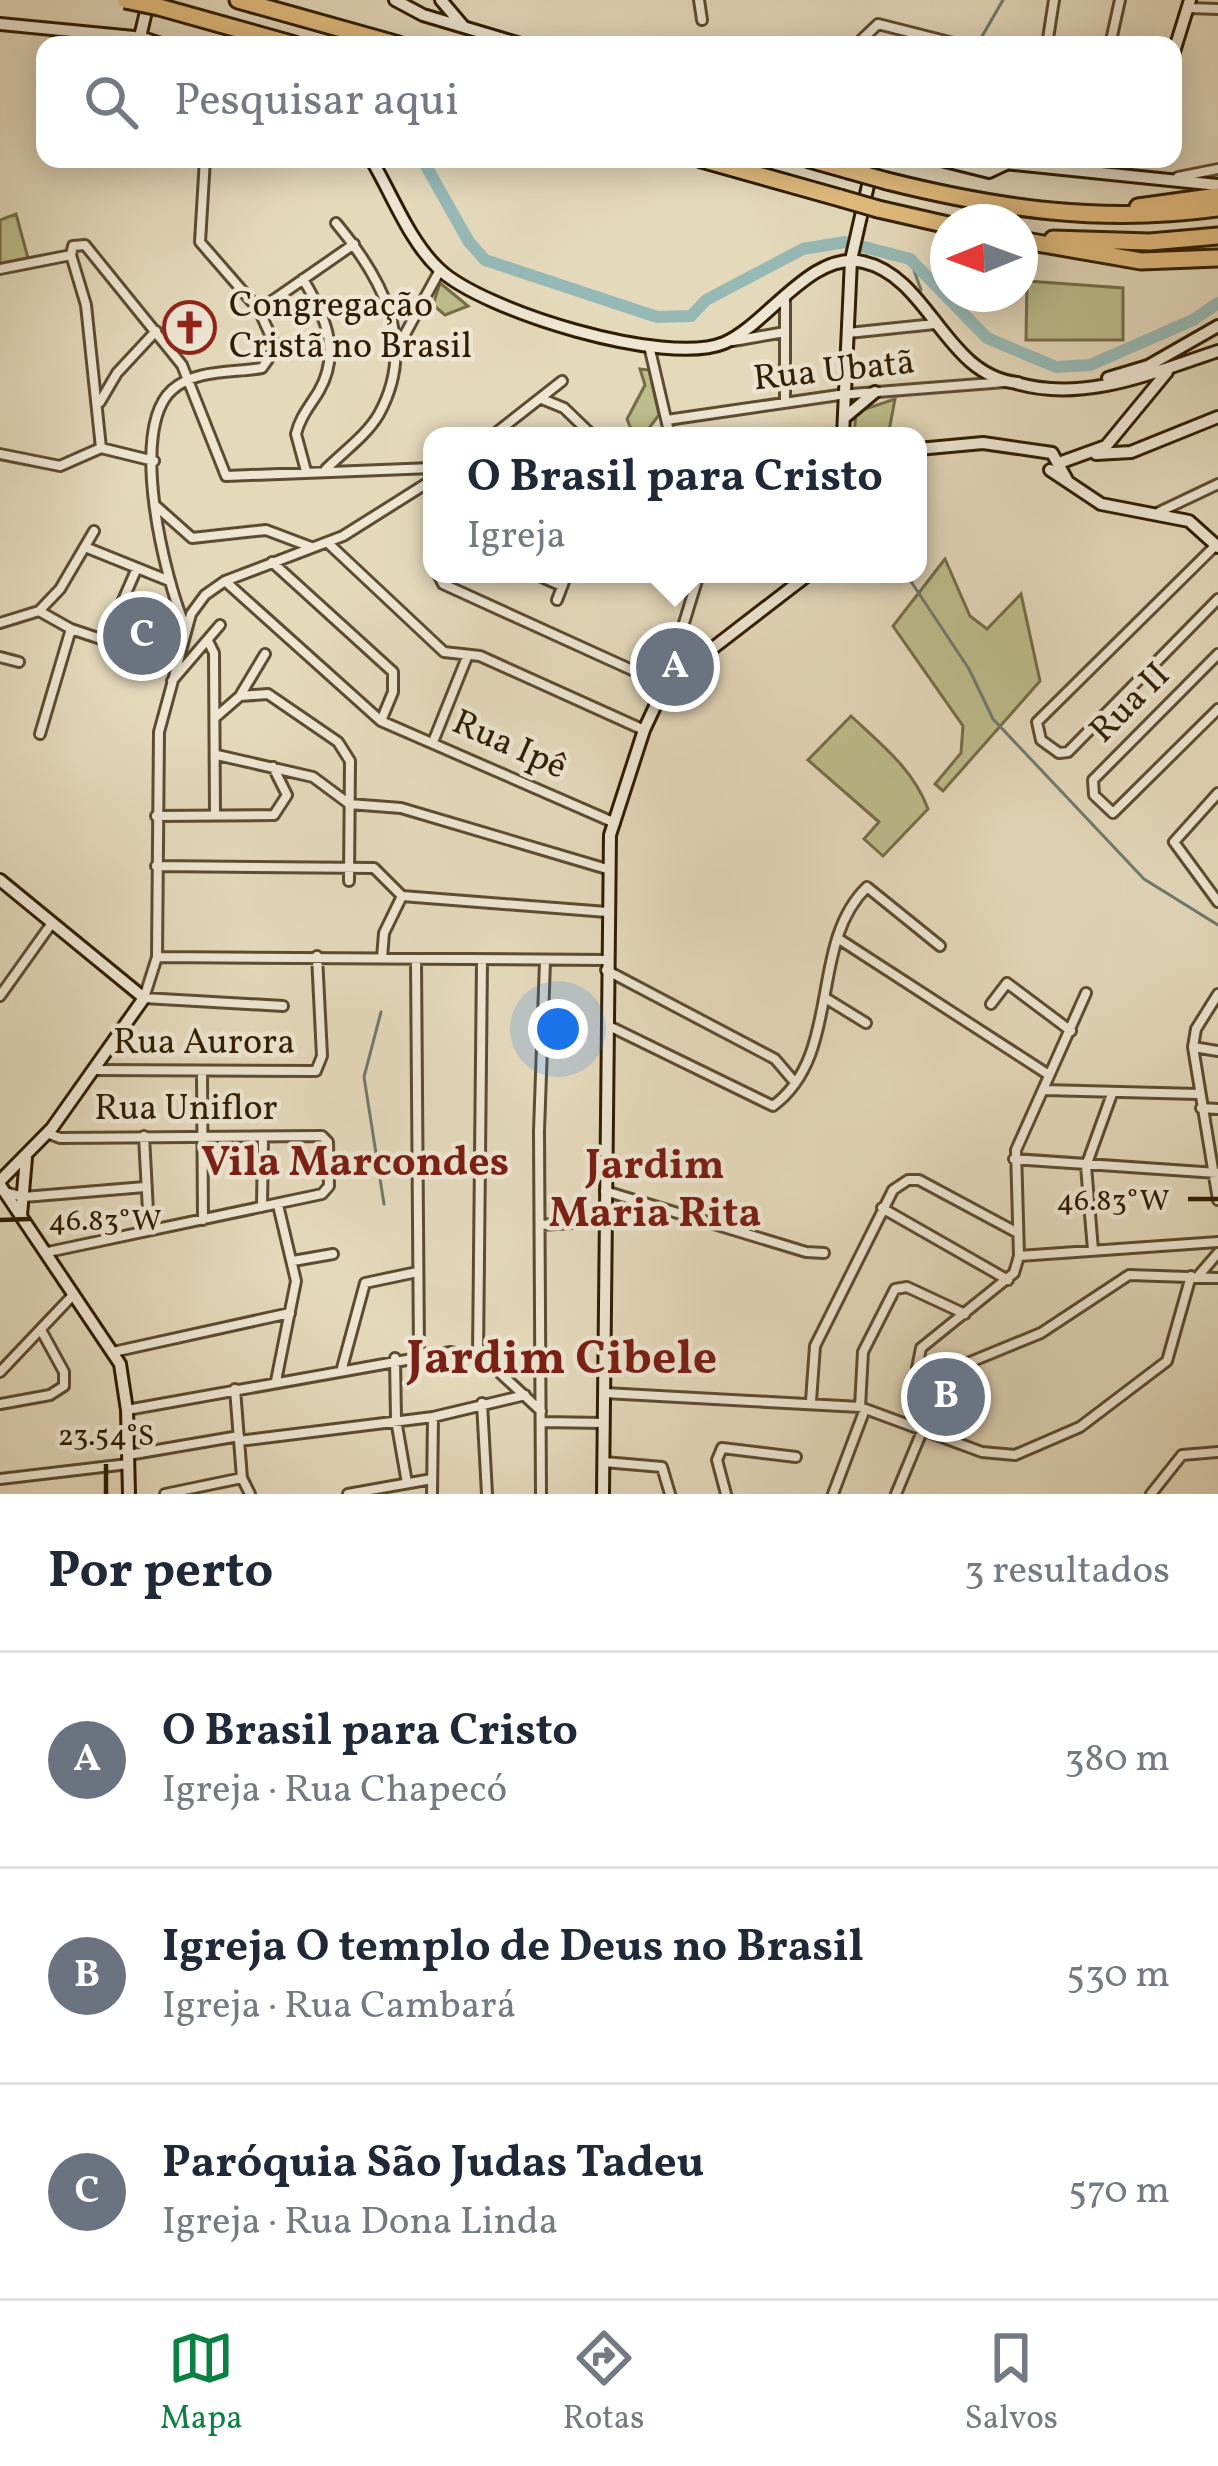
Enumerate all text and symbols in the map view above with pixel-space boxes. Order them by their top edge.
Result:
search box [36,36,1182,168]
icon: search [78,69,144,135]
text: Pesquisar aqui [174,71,459,134]
north arrow [930,204,1038,312]
place label: Congregação Cristã no Brasil [229,282,472,373]
church icon: Congregação Cristã no Brasil [162,300,218,356]
street label: Rua Ubatã [751,339,917,405]
popup [423,427,927,583]
text: O Brasil para Cristo [467,447,883,510]
text: Igreja [467,510,566,564]
pin: C [103,591,181,681]
pin: A [636,622,714,712]
street label: Rua II [1080,653,1182,755]
street label: Rua Ipê [444,699,574,793]
your location [528,999,588,1059]
street label: Rua Aurora [113,1019,295,1069]
street label: Rua Uniflor [94,1085,278,1135]
district label: Vila Marcondes [201,1135,509,1194]
district label: Jardim Maria Rita [549,1138,761,1245]
text: 46.83°W [1056,1181,1170,1223]
text: 46.83°W [48,1201,162,1243]
district label: Jardim Cibele [406,1327,717,1394]
pin: B [907,1352,985,1442]
text: 23.54°S [58,1416,154,1458]
text: Por perto [48,1537,273,1608]
text: 3 resultados [964,1545,1170,1599]
text: O Brasil para Cristo [162,1701,578,1764]
text: A [73,1733,101,1787]
text: 380 m [1064,1733,1170,1787]
text: Igreja · Rua Chapecó [162,1764,507,1818]
text: Igreja O templo de Deus no Brasil [162,1917,864,1980]
text: B [74,1949,100,2003]
text: 530 m [1066,1949,1170,2003]
text: Igreja · Rua Cambará [162,1980,516,2034]
text: Paróquia São Judas Tadeu [162,2133,704,2196]
text: C [74,2165,100,2219]
text: 570 m [1068,2165,1170,2219]
text: Igreja · Rua Dona Linda [162,2196,558,2250]
tab: Mapa [160,2325,243,2443]
tab: Rotas [563,2325,644,2443]
tab: Salvos [965,2325,1058,2443]

